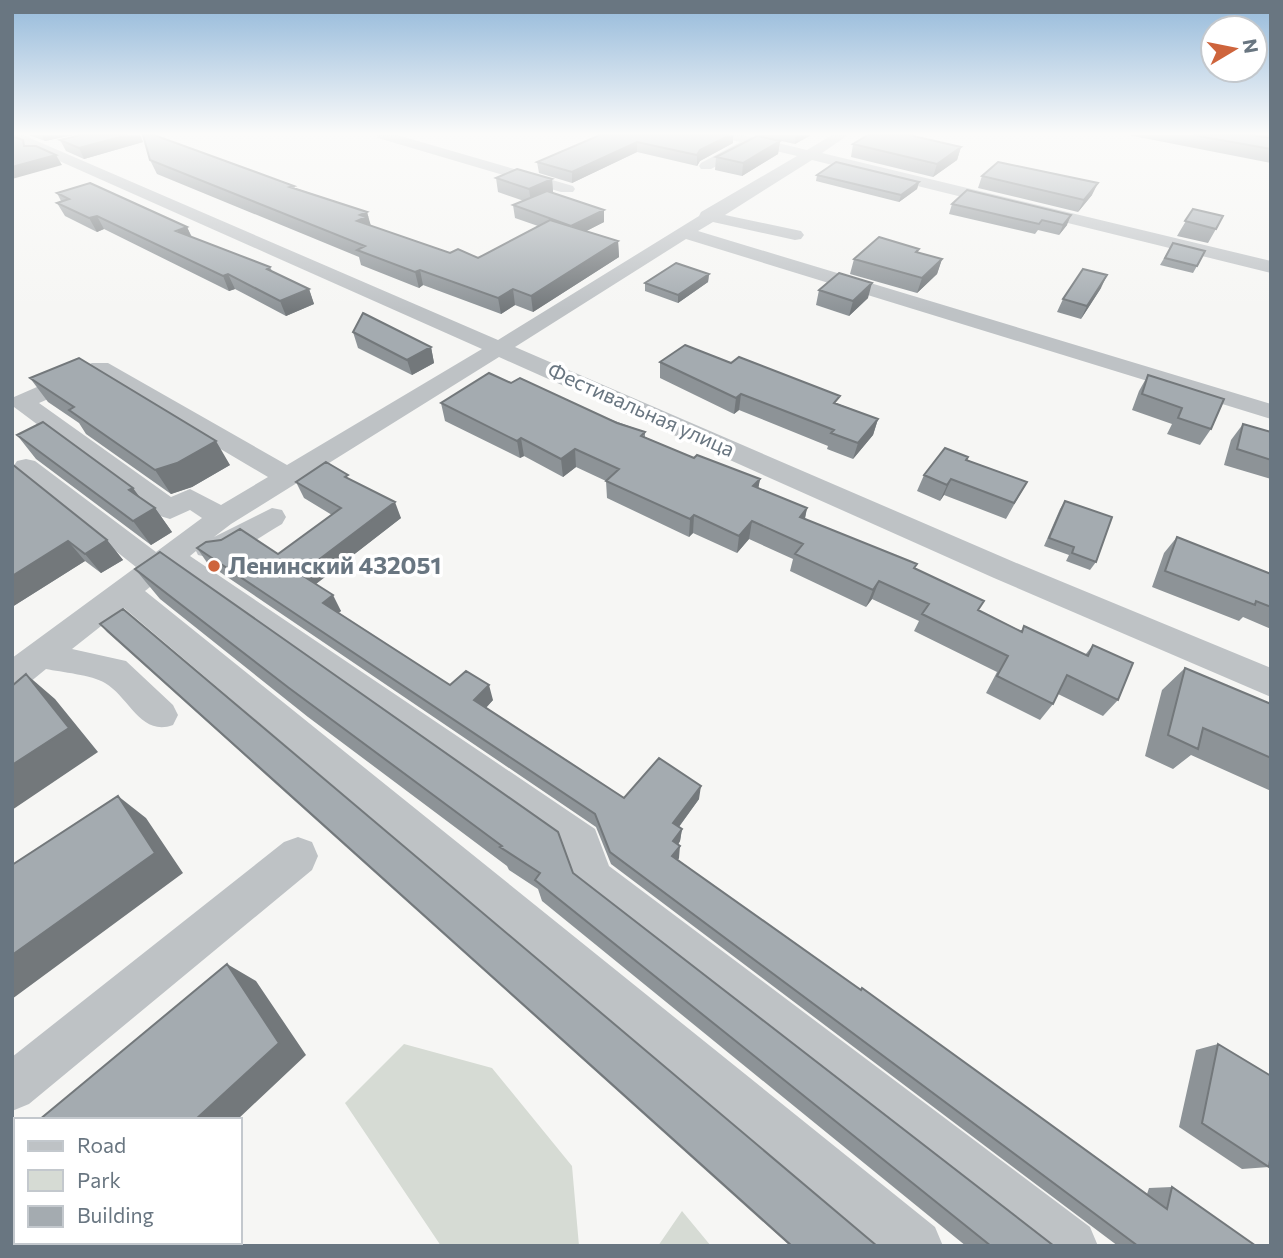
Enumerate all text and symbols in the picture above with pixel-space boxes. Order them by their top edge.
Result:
north arrow [1199,14,1269,84]
text: N [1239,37,1264,55]
street label: Фестивальная улица [544,356,739,461]
place label: Ленинский 432051 [228,550,441,579]
marker: Ленинский 432051 [206,558,222,574]
legend [14,1118,242,1244]
text: Road [77,1132,126,1157]
text: Park [77,1167,121,1192]
text: Building [77,1202,154,1227]

